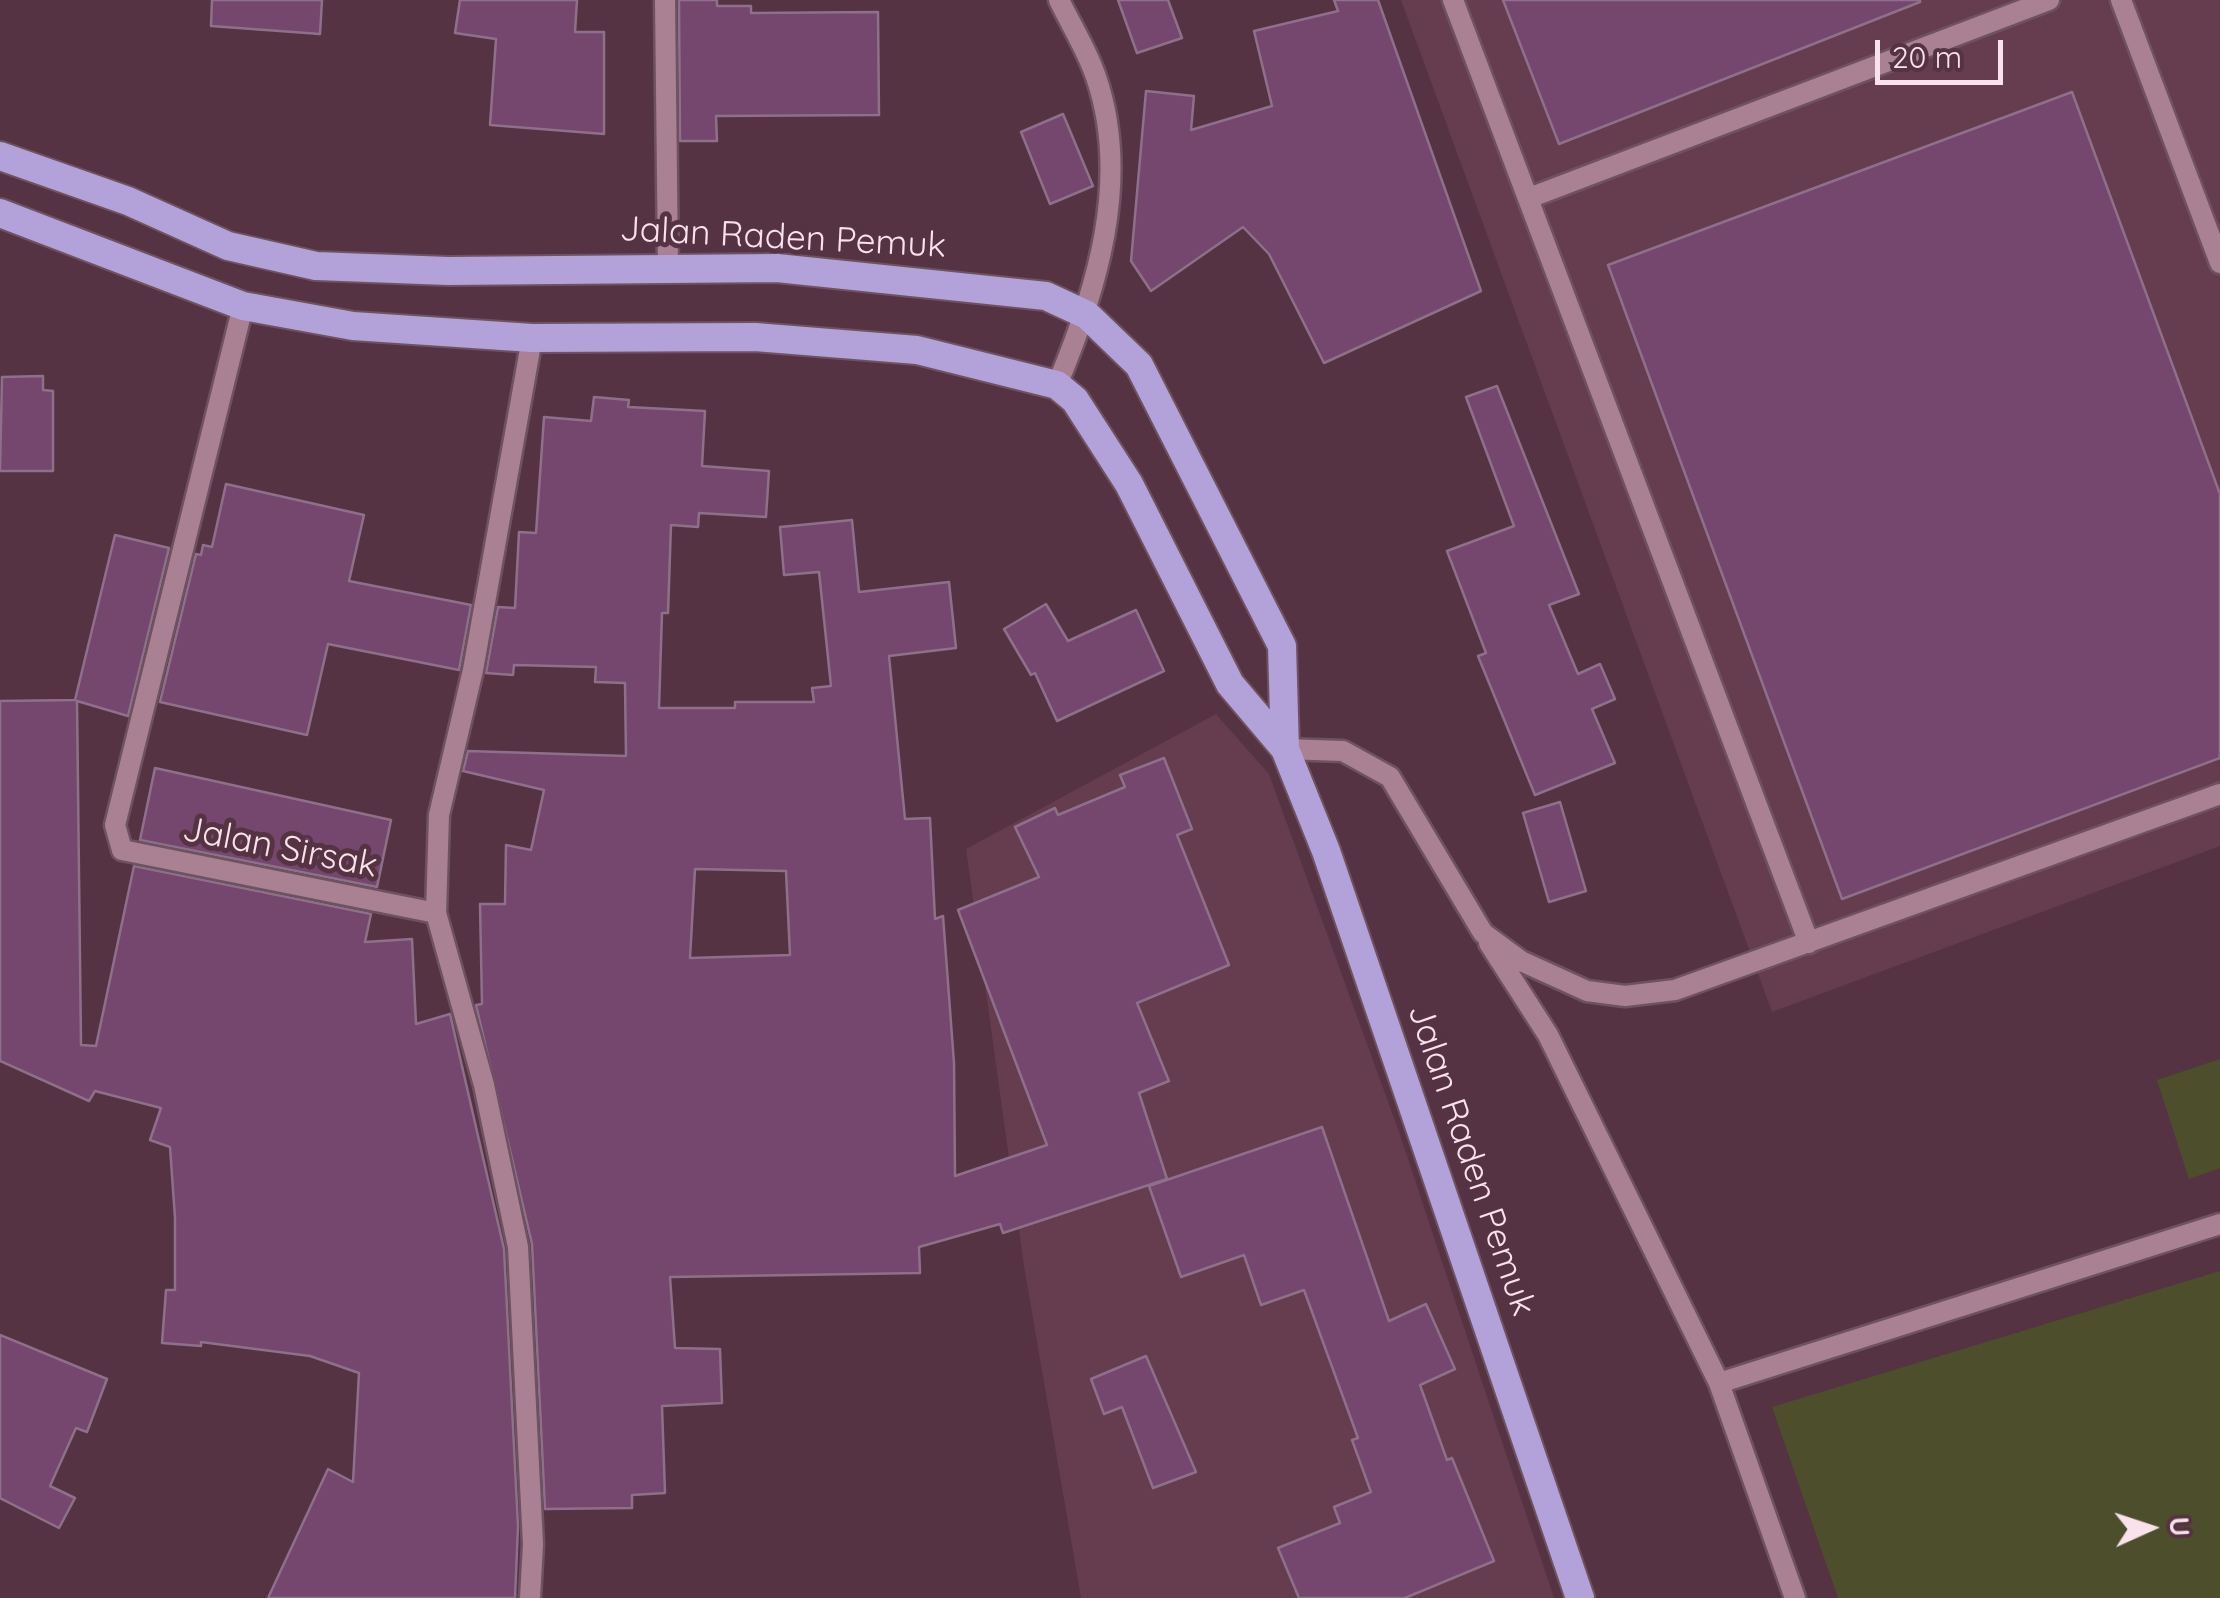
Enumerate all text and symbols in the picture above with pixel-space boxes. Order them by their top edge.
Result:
scale bar [1880,20,2008,82]
text: 20 m [1892,38,1962,76]
street label: Jalan Raden Pemuk [619,208,947,268]
street label: Jalan Sirsak [179,809,381,887]
street label: Jalan Raden Pemuk [1398,999,1544,1321]
north arrow [2100,1478,2200,1578]
text: U [2162,1516,2198,1537]

